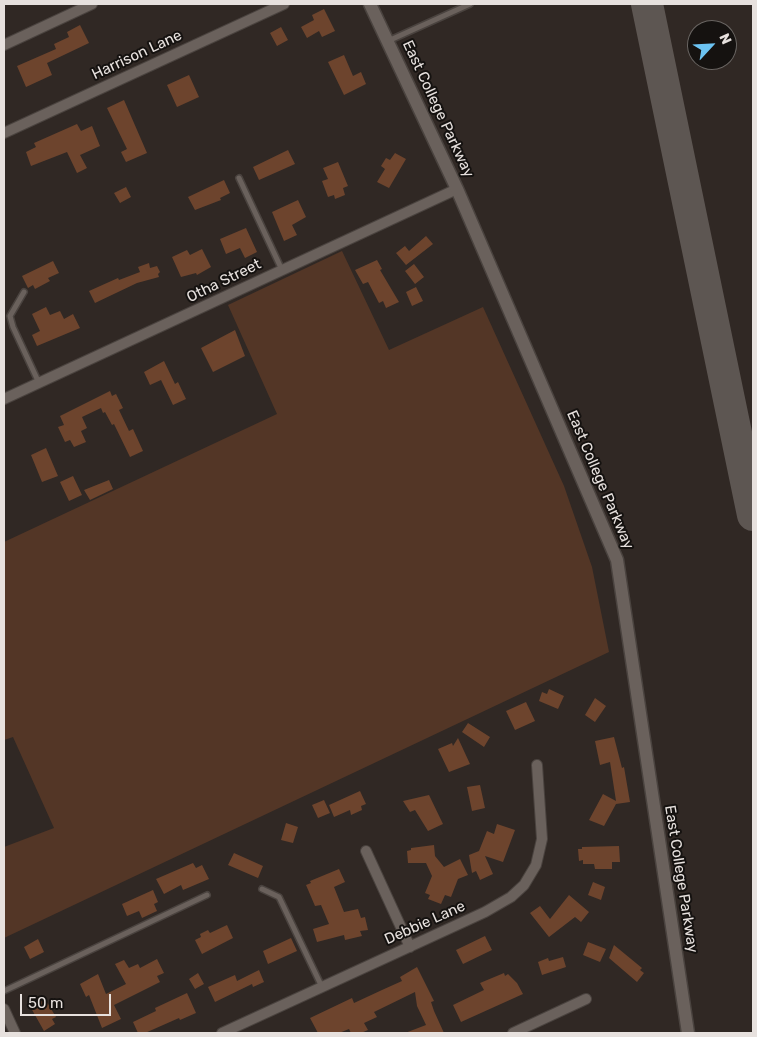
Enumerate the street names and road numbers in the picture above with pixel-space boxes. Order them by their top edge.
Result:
street label: Harrison Lane [89,26,185,84]
street label: East College Parkway [398,38,478,180]
street label: Otha Street [184,255,264,307]
street label: East College Parkway [563,408,637,552]
street label: East College Parkway [660,804,702,954]
street label: Debbie Lane [382,897,468,949]

